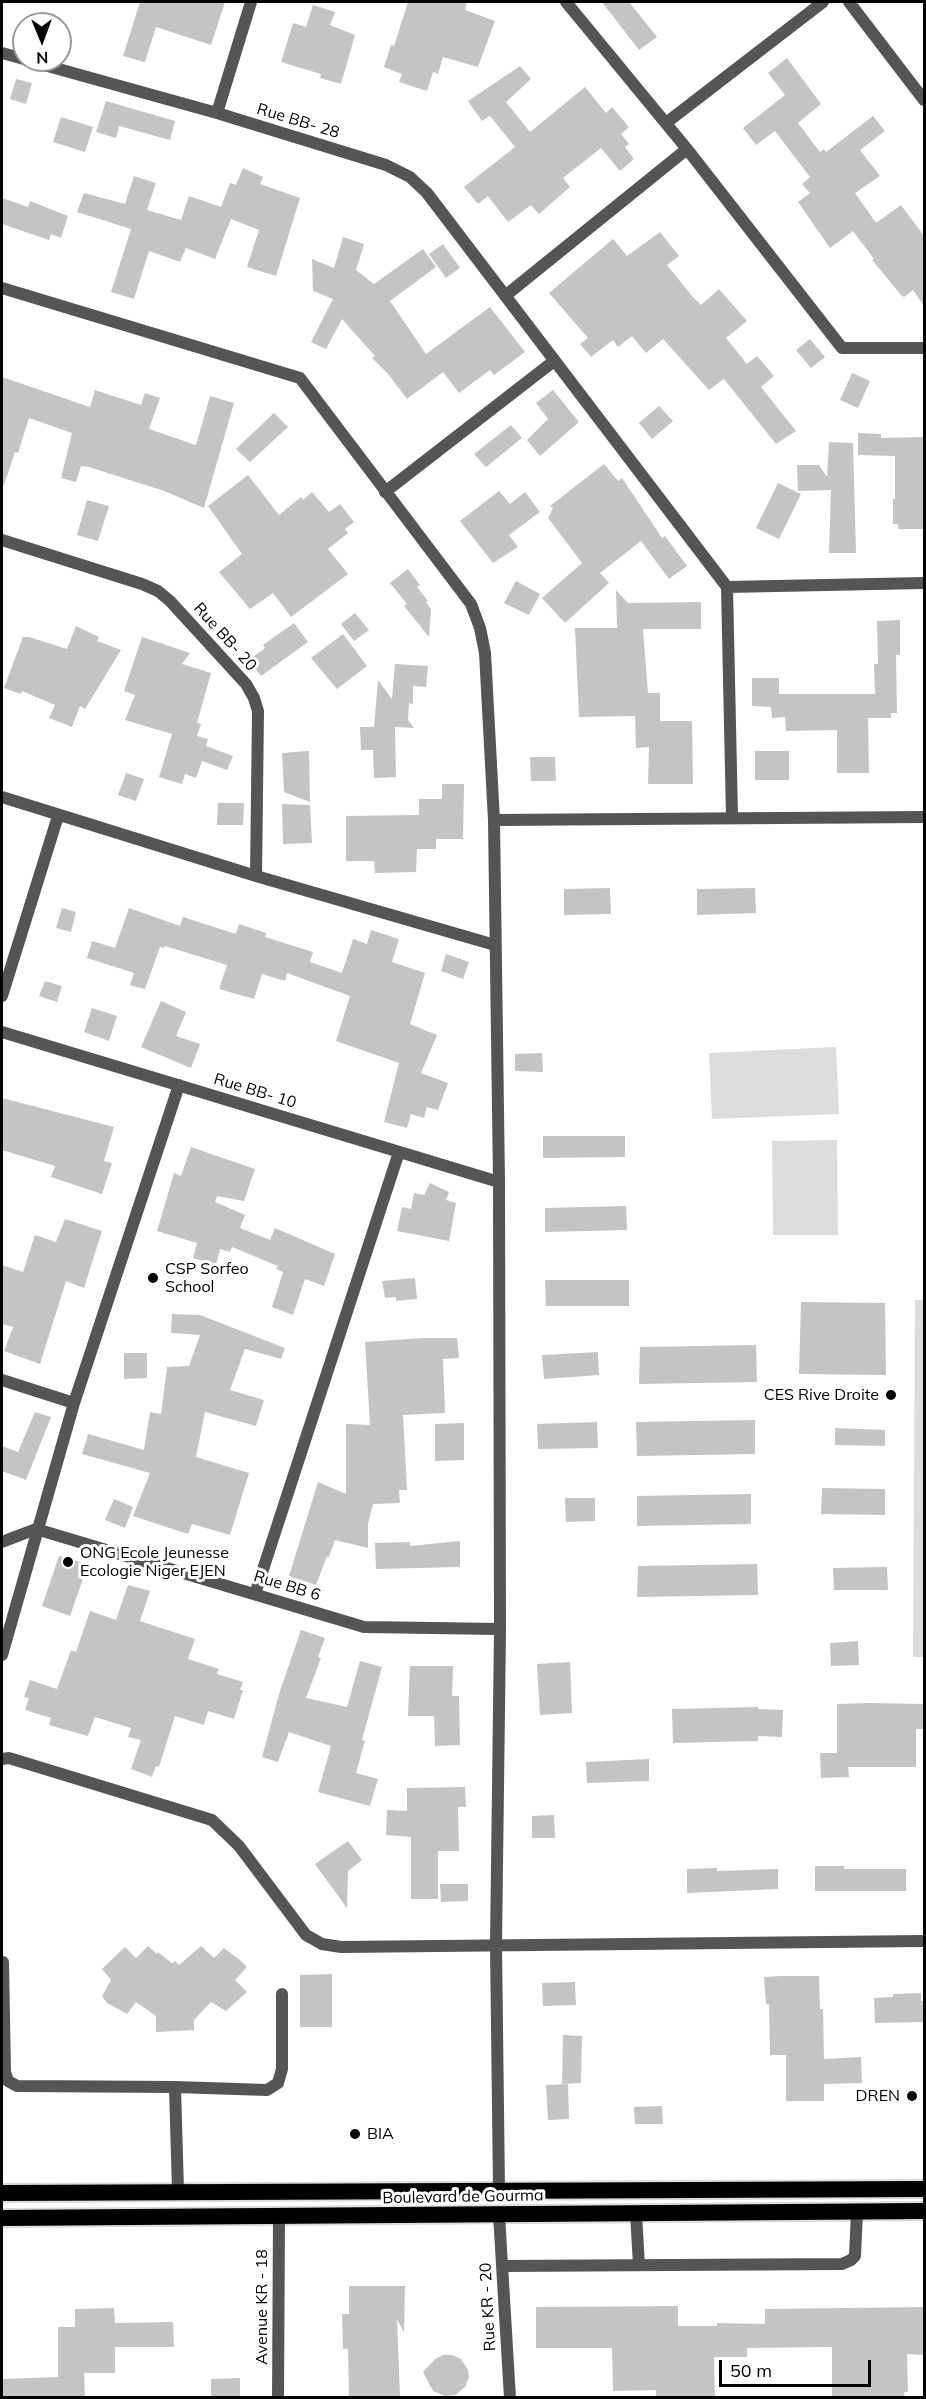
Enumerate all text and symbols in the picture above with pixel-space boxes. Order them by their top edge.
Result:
north arrow [12,12,72,72]
text: N [36,48,48,68]
street label: Rue BB- 28 [254,99,342,143]
street label: Rue BB- 20 [189,599,261,675]
street label: Rue BB- 10 [211,1069,299,1113]
place label: CSP Sorfeo School [165,1259,249,1297]
marker: CSP Sorfeo School [146,1271,160,1285]
place label: CES Rive Droite [764,1385,879,1405]
marker: CES Rive Droite [884,1388,898,1402]
place label: ONG Ecole Jeunesse Ecologie Niger EJEN [80,1543,229,1581]
marker: ONG Ecole Jeunesse Ecologie Niger EJEN [61,1555,75,1569]
street label: Rue BB 6 [251,1567,323,1605]
place label: DREN [856,2086,900,2106]
marker: DREN [905,2089,919,2103]
place label: BIA [367,2124,394,2144]
marker: BIA [348,2127,362,2141]
street label: Boulevard de Gourma [382,2186,544,2208]
street label: Avenue KR - 18 [252,2249,272,2365]
street label: Rue KR - 20 [476,2262,500,2352]
scale bar [722,2348,874,2386]
text: 50 m [730,2359,772,2382]

